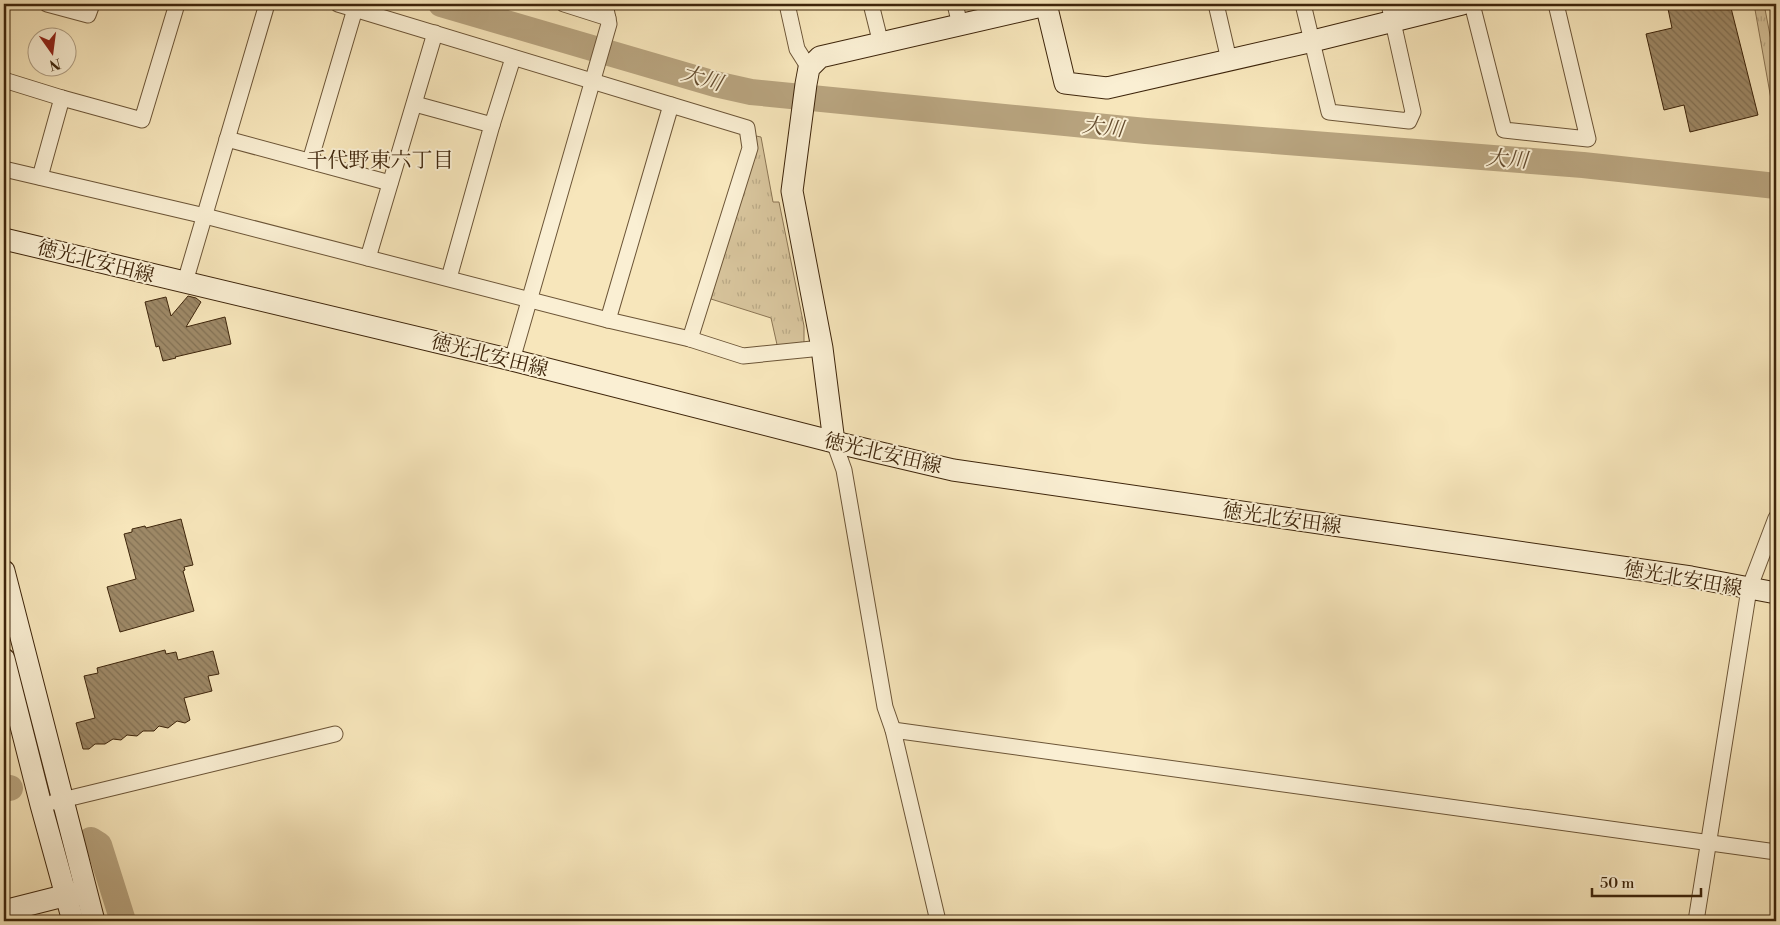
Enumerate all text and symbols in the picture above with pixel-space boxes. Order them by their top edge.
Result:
north arrow [28,28,78,78]
text: N [47,54,62,74]
water label: 大川 [678,61,727,98]
water label: 大川 [1081,113,1127,143]
water label: 大川 [1485,146,1531,175]
district label: 千代野東六丁目 [307,148,454,174]
street label: 徳光北安田線 [34,236,157,289]
street label: 徳光北安田線 [428,330,551,383]
street label: 徳光北安田線 [821,429,944,480]
street label: 徳光北安田線 [1221,499,1343,540]
street label: 徳光北安田線 [1621,557,1744,602]
scale bar [1592,865,1701,897]
text: 50 m [1600,874,1634,893]

